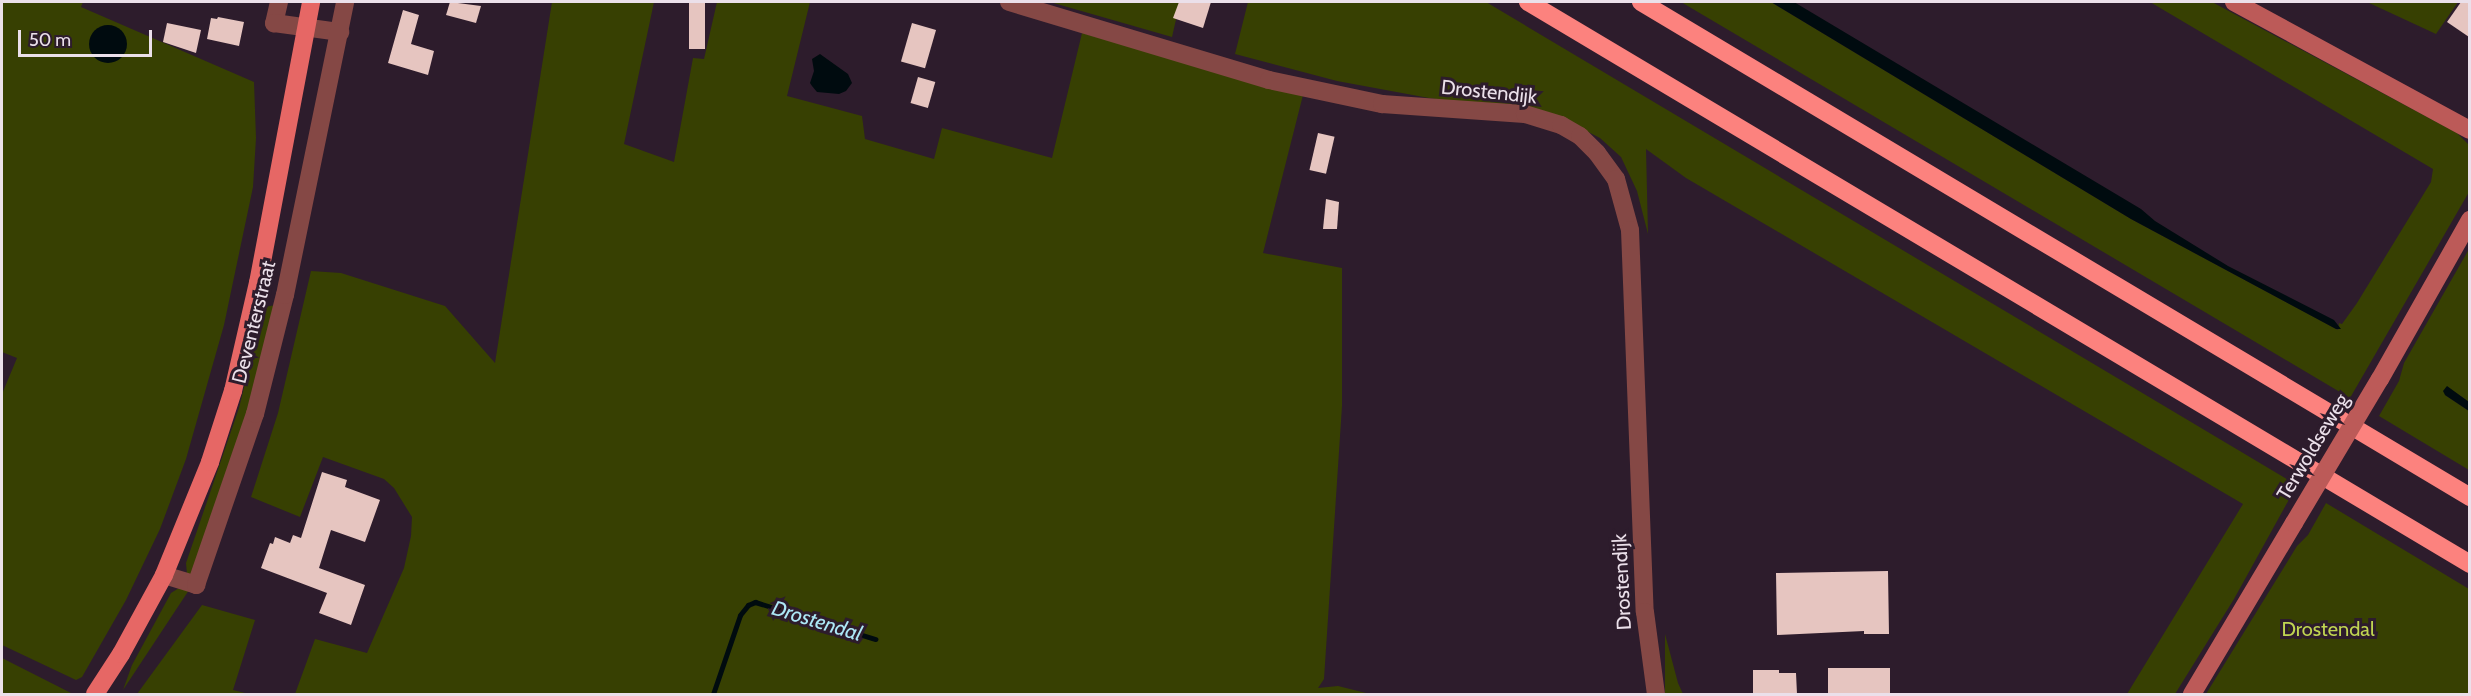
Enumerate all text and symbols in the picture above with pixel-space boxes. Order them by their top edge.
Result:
scale bar [21,18,154,56]
text: 50 m [29,29,71,51]
street label: Drostendijk [1440,75,1538,109]
street label: Deventerstraat [227,258,281,386]
street label: Terwoldseweg [2272,389,2354,505]
street label: Drostendijk [1607,533,1637,631]
water label: Drostendal [769,595,865,647]
park label: Drostendal [2281,617,2375,641]

